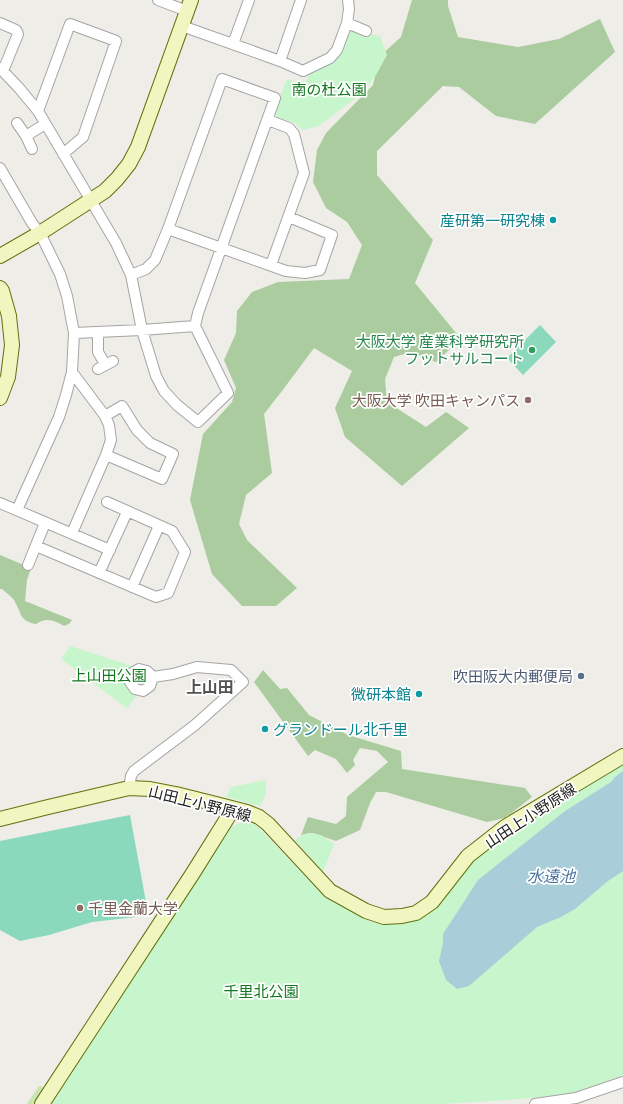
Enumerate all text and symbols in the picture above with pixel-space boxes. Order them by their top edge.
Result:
park label: 南の杜公園 [291,80,367,98]
place label: 産研第一研究棟 [440,211,545,229]
marker: 産研第一研究棟 [548,215,558,225]
place label: 大阪大学 産業科学研究所 フットサルコート [356,332,524,367]
marker: 大阪大学 産業科学研究所 フットサルコート [527,345,537,355]
place label: 大阪大学 吹田キャンパス [352,391,520,409]
marker: 大阪大学 吹田キャンパス [523,395,533,405]
park label: 上山田公園 [71,666,147,684]
place label: 吹田阪大内郵便局 [453,667,573,685]
marker: 吹田阪大内郵便局 [576,671,586,681]
district label: 上山田 [186,677,234,696]
place label: 微研本館 [351,685,411,703]
marker: 微研本館 [414,689,424,699]
place label: グランドール北千里 [273,720,408,738]
marker: グランドール北千里 [260,724,270,734]
street label: 山田上小野原線 [481,779,579,851]
street label: 山田上小野原線 [147,782,253,824]
water label: 水遠池 [527,866,577,885]
place label: 千里金蘭大学 [88,899,178,917]
marker: 千里金蘭大学 [75,903,85,913]
park label: 千里北公園 [223,982,299,1000]

